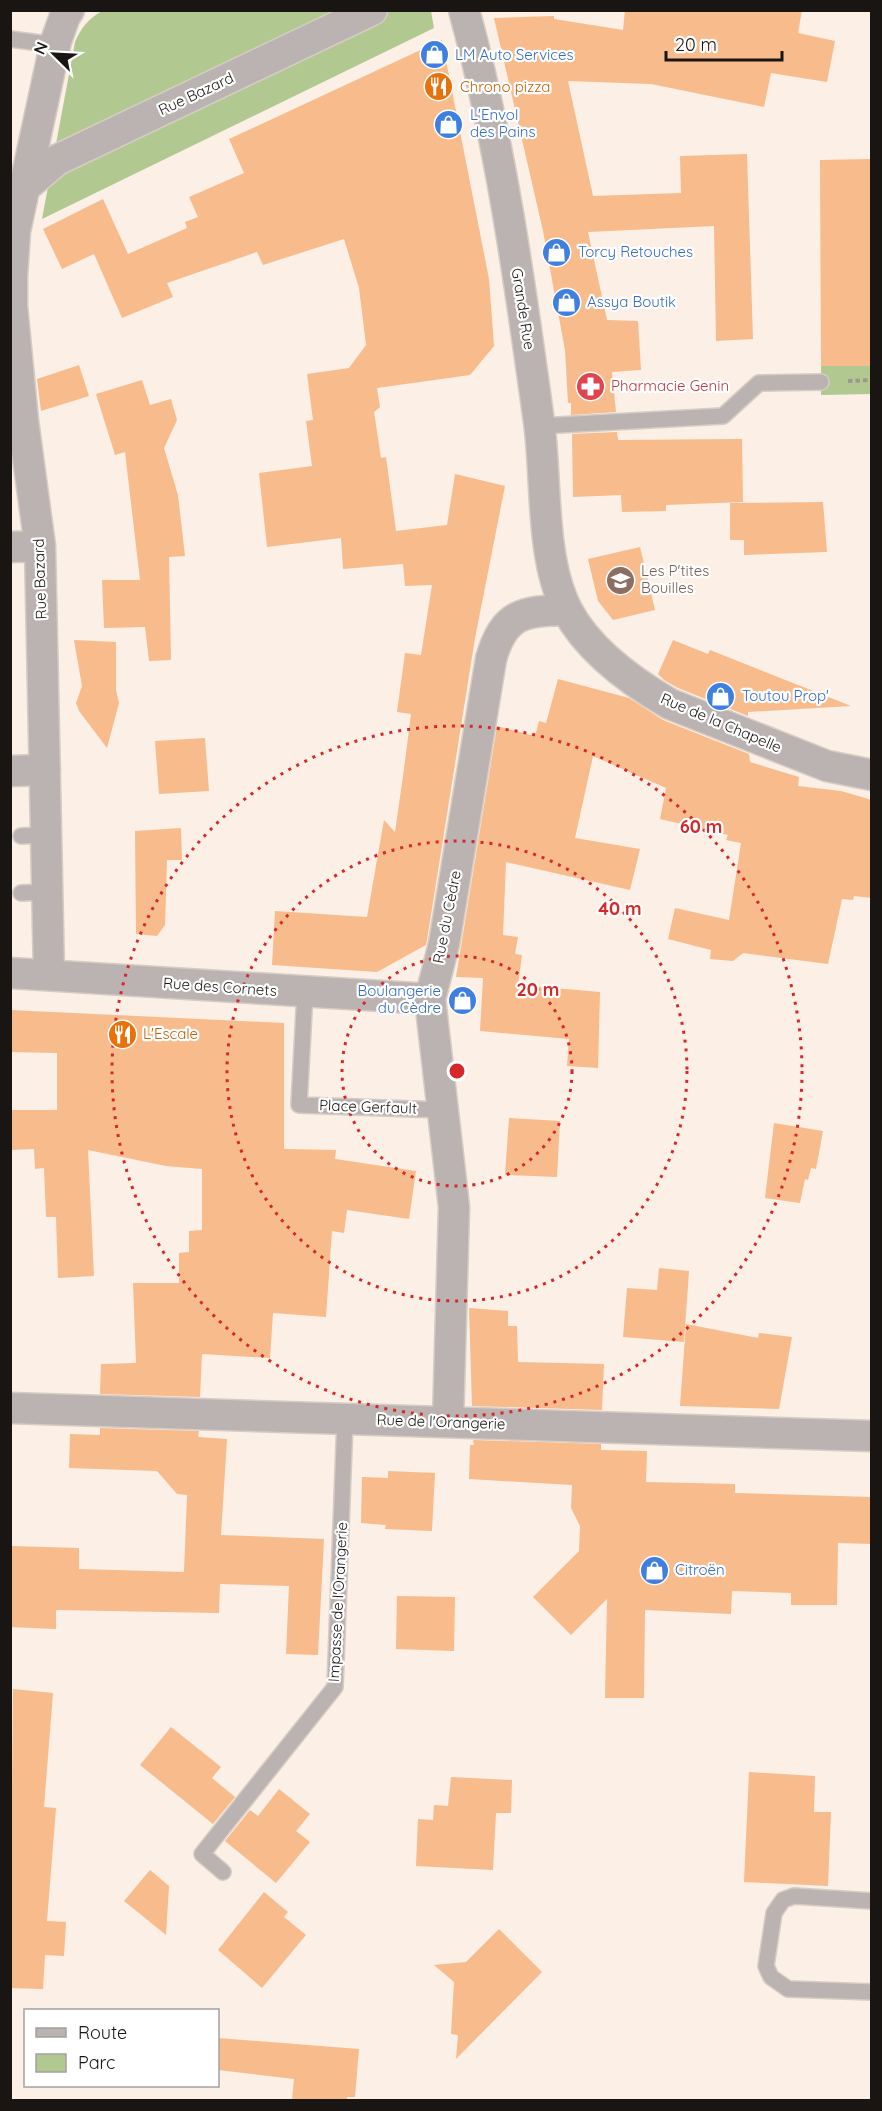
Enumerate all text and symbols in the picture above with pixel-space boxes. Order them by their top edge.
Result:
north arrow [24,24,84,84]
scale bar [666,24,782,62]
text: 20 m [675,33,717,56]
text: N [29,38,52,57]
shop icon: LM Auto Services [418,39,450,71]
place label: LM Auto Services [455,45,574,64]
street label: Rue Bazard [155,68,236,119]
restaurant icon: Chrono pizza [423,71,455,103]
place label: Chrono pizza [460,77,550,96]
place label: L'Envol des Pains [470,105,536,141]
shop icon: L'Envol des Pains [433,108,465,140]
shop icon: Torcy Retouches [541,236,573,268]
place label: Torcy Retouches [578,242,693,261]
street label: Grande Rue [508,267,539,351]
shop icon: Assya Boutik [550,286,582,318]
place label: Assya Boutik [587,292,676,311]
pharmacy icon: Pharmacie Genin [574,370,606,402]
place label: Pharmacie Genin [611,376,729,395]
street label: Rue Bazard [29,538,50,620]
place label: Les P'tites Bouilles [641,561,709,597]
school or university icon: Les P'tites Bouilles [604,564,636,596]
shop icon: Toutou Prop' [705,680,737,712]
place label: Toutou Prop' [742,686,829,705]
street label: Rue de la Chapelle [658,688,785,757]
text: 60 m [680,815,722,838]
street label: Rue du Cèdre [428,869,465,965]
text: 40 m [598,897,642,920]
street label: Rue des Cornets [163,973,278,1000]
text: 20 m [517,978,559,1001]
place label: Boulangerie du Cèdre [357,981,441,1017]
shop icon: Boulangerie du Cèdre [446,984,478,1016]
restaurant icon: L'Escale [106,1018,138,1050]
place label: L'Escale [143,1024,198,1043]
centre of rings [447,1061,467,1081]
street label: Place Gerfault [319,1095,417,1118]
street label: Rue de l'Orangerie [376,1410,506,1433]
street label: Impasse de l'Orangerie [324,1522,351,1682]
shop icon: Citroën [638,1554,670,1586]
place label: Citroën [675,1560,725,1579]
legend [24,2009,219,2087]
text: Route [78,2021,127,2044]
text: Parc [78,2051,115,2074]

